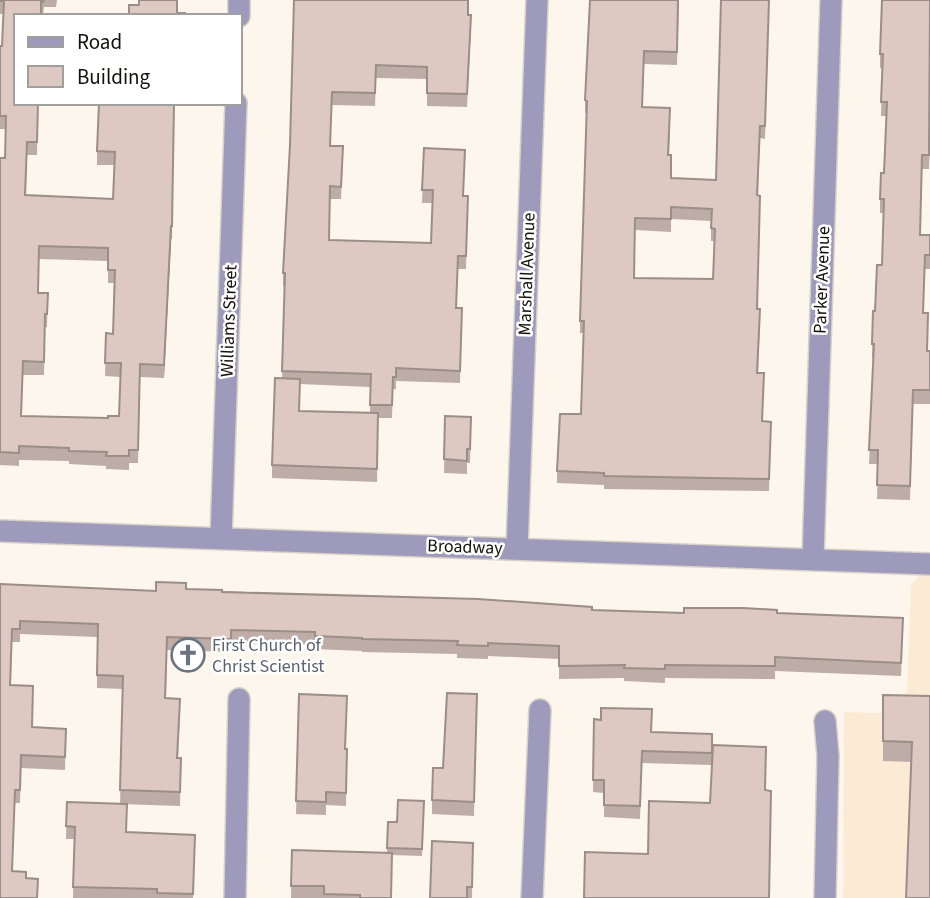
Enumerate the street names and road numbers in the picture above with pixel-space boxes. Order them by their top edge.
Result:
street label: Marshall Avenue [512,212,542,336]
street label: Parker Avenue [808,226,836,334]
street label: Williams Street [215,264,243,378]
street label: Broadway [427,533,504,561]

